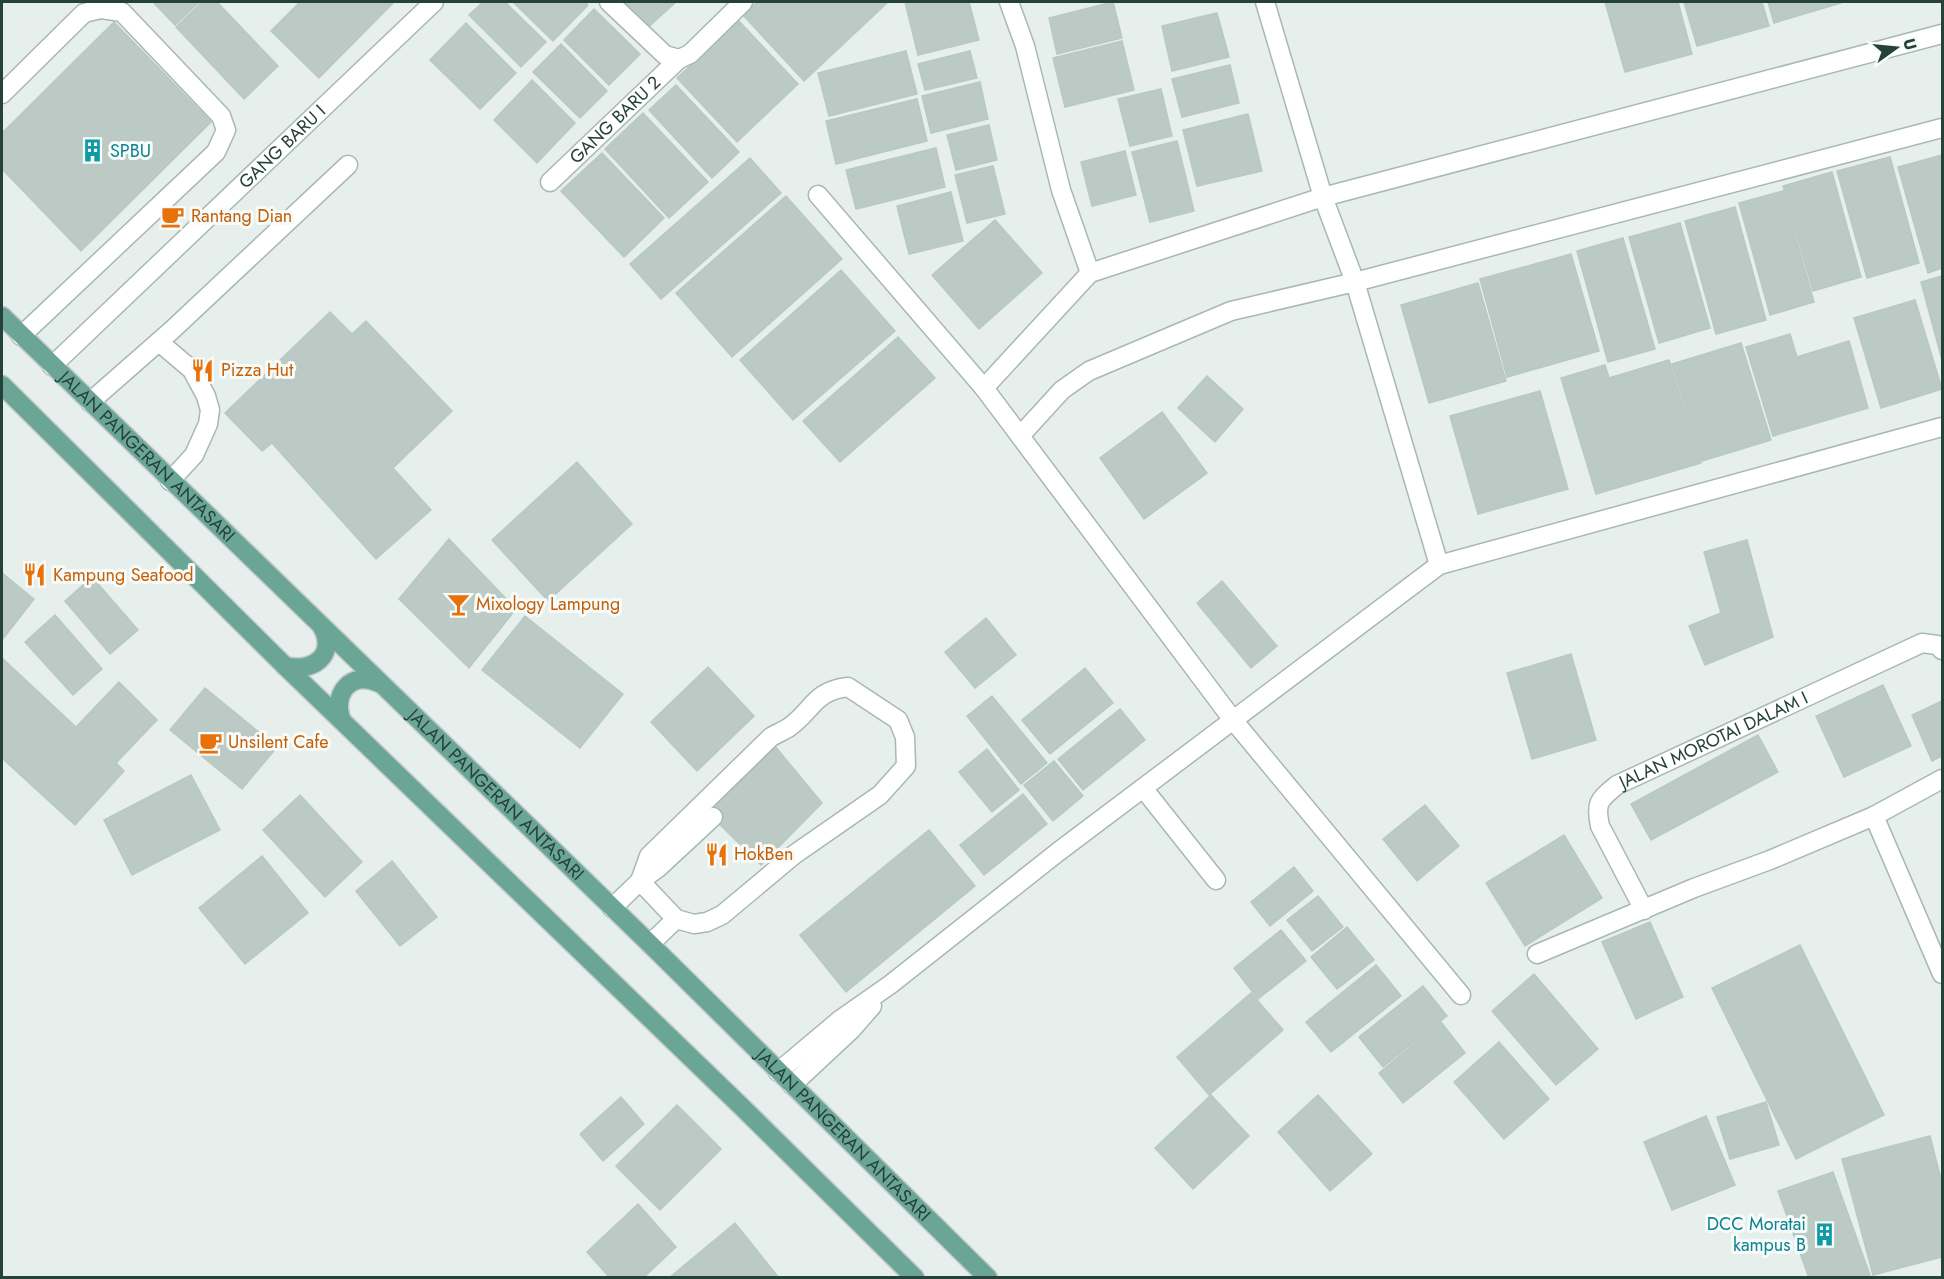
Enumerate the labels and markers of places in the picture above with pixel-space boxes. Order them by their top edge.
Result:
building icon: SPBU [79,138,105,164]
place label: SPBU [110,138,151,164]
cafe icon: Rantang Dian [160,203,186,229]
place label: Rantang Dian [191,203,292,229]
restaurant icon: Pizza Hut [190,357,216,383]
place label: Pizza Hut [221,357,294,383]
restaurant icon: Kampung Seafood [22,562,48,588]
place label: Kampung Seafood [53,562,194,588]
bar icon: Mixology Lampung [445,591,471,617]
place label: Mixology Lampung [476,591,620,617]
cafe icon: Unsilent Cafe [197,729,223,755]
place label: Unsilent Cafe [228,729,329,755]
restaurant icon: HokBen [703,841,729,867]
place label: HokBen [734,841,793,867]
place label: DCC Moratai kampus B [1707,1211,1806,1258]
building icon: DCC Moratai kampus B [1811,1221,1837,1247]

